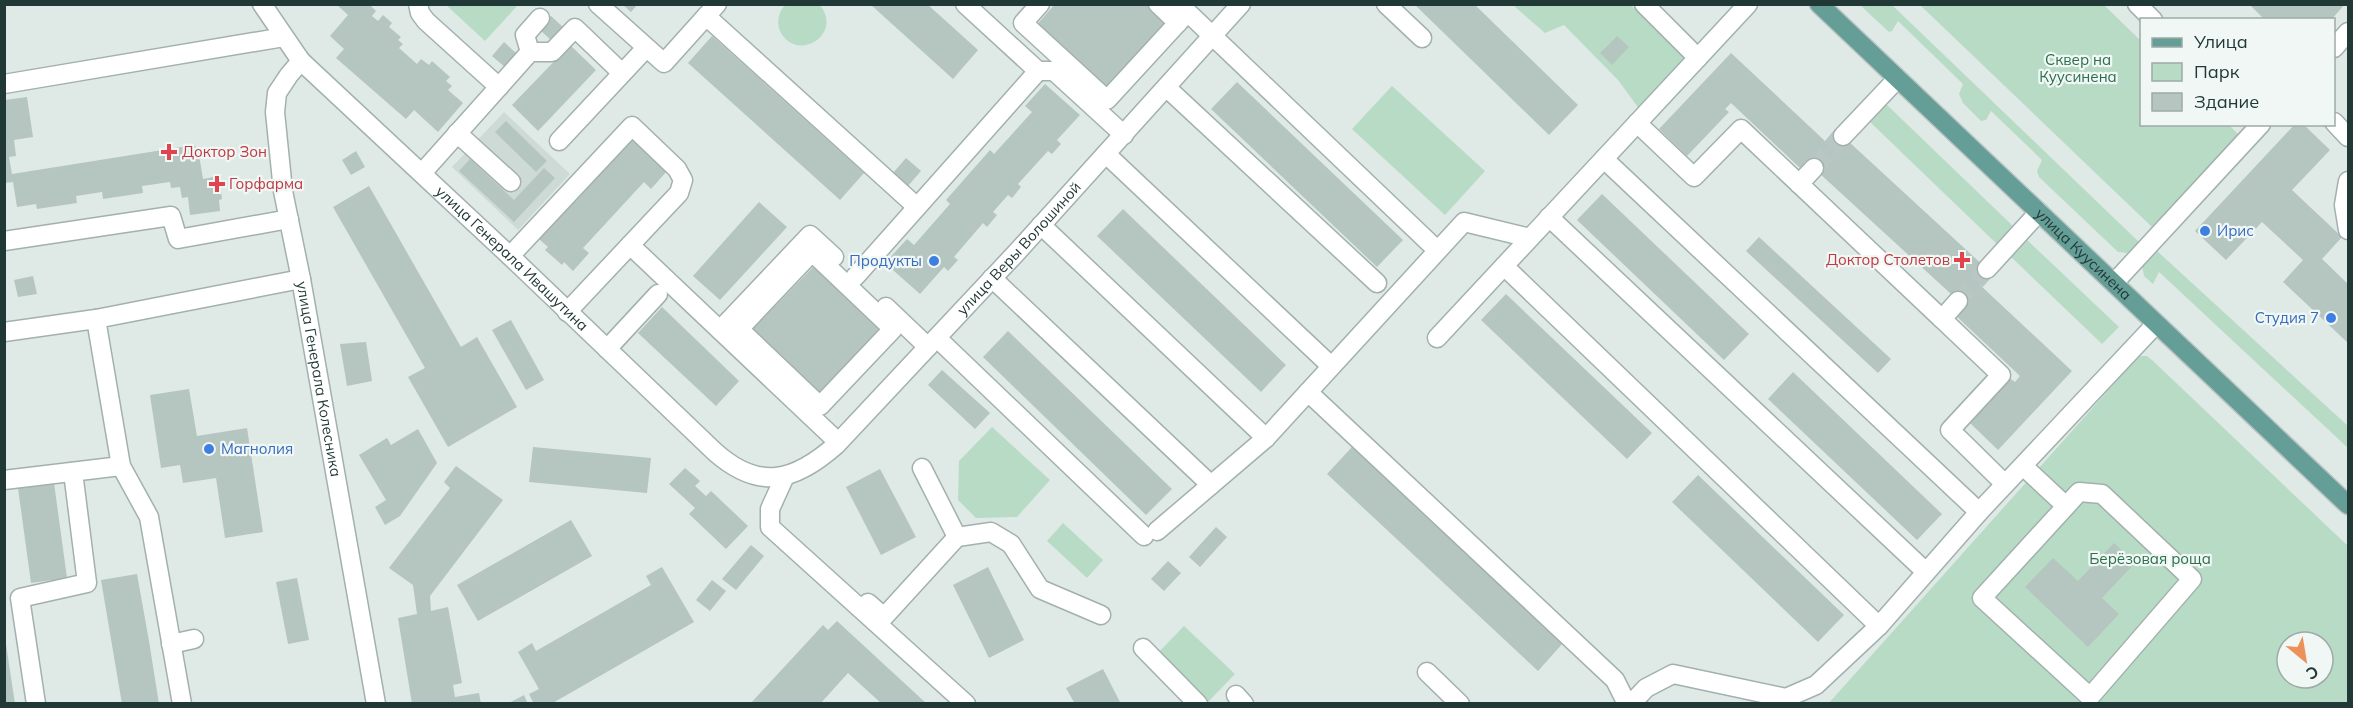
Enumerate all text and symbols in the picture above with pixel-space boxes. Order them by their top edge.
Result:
legend [2140,18,2335,126]
text: Улица [2193,30,2248,53]
park label: Сквер на Куусинена [2039,50,2117,86]
text: Парк [2194,60,2240,83]
text: Здание [2194,90,2259,113]
place label: Доктор Зон [182,142,267,161]
marker: Доктор Зон [160,143,178,161]
place label: Горфарма [229,174,303,193]
marker: Горфарма [210,177,224,191]
street label: улица Веры Волошиной [953,178,1085,319]
street label: улица Генерала Ивашутина [432,182,593,335]
street label: улица Куусинена [2032,204,2136,304]
place label: Ирис [2217,221,2254,240]
marker: Ирис [2198,224,2212,238]
place label: Доктор Столетов [1826,250,1950,269]
place label: Продукты [849,251,922,270]
marker: Доктор Столетов [1955,253,1969,267]
marker: Продукты [927,254,941,268]
street label: улица Генерала Колесника [293,280,346,478]
place label: Студия 7 [2255,308,2319,327]
marker: Студия 7 [2324,311,2338,325]
place label: Магнолия [221,439,293,458]
marker: Магнолия [202,442,216,456]
park label: Берёзовая роща [2089,549,2211,568]
north arrow [2275,630,2335,690]
text: С [2303,662,2322,684]

